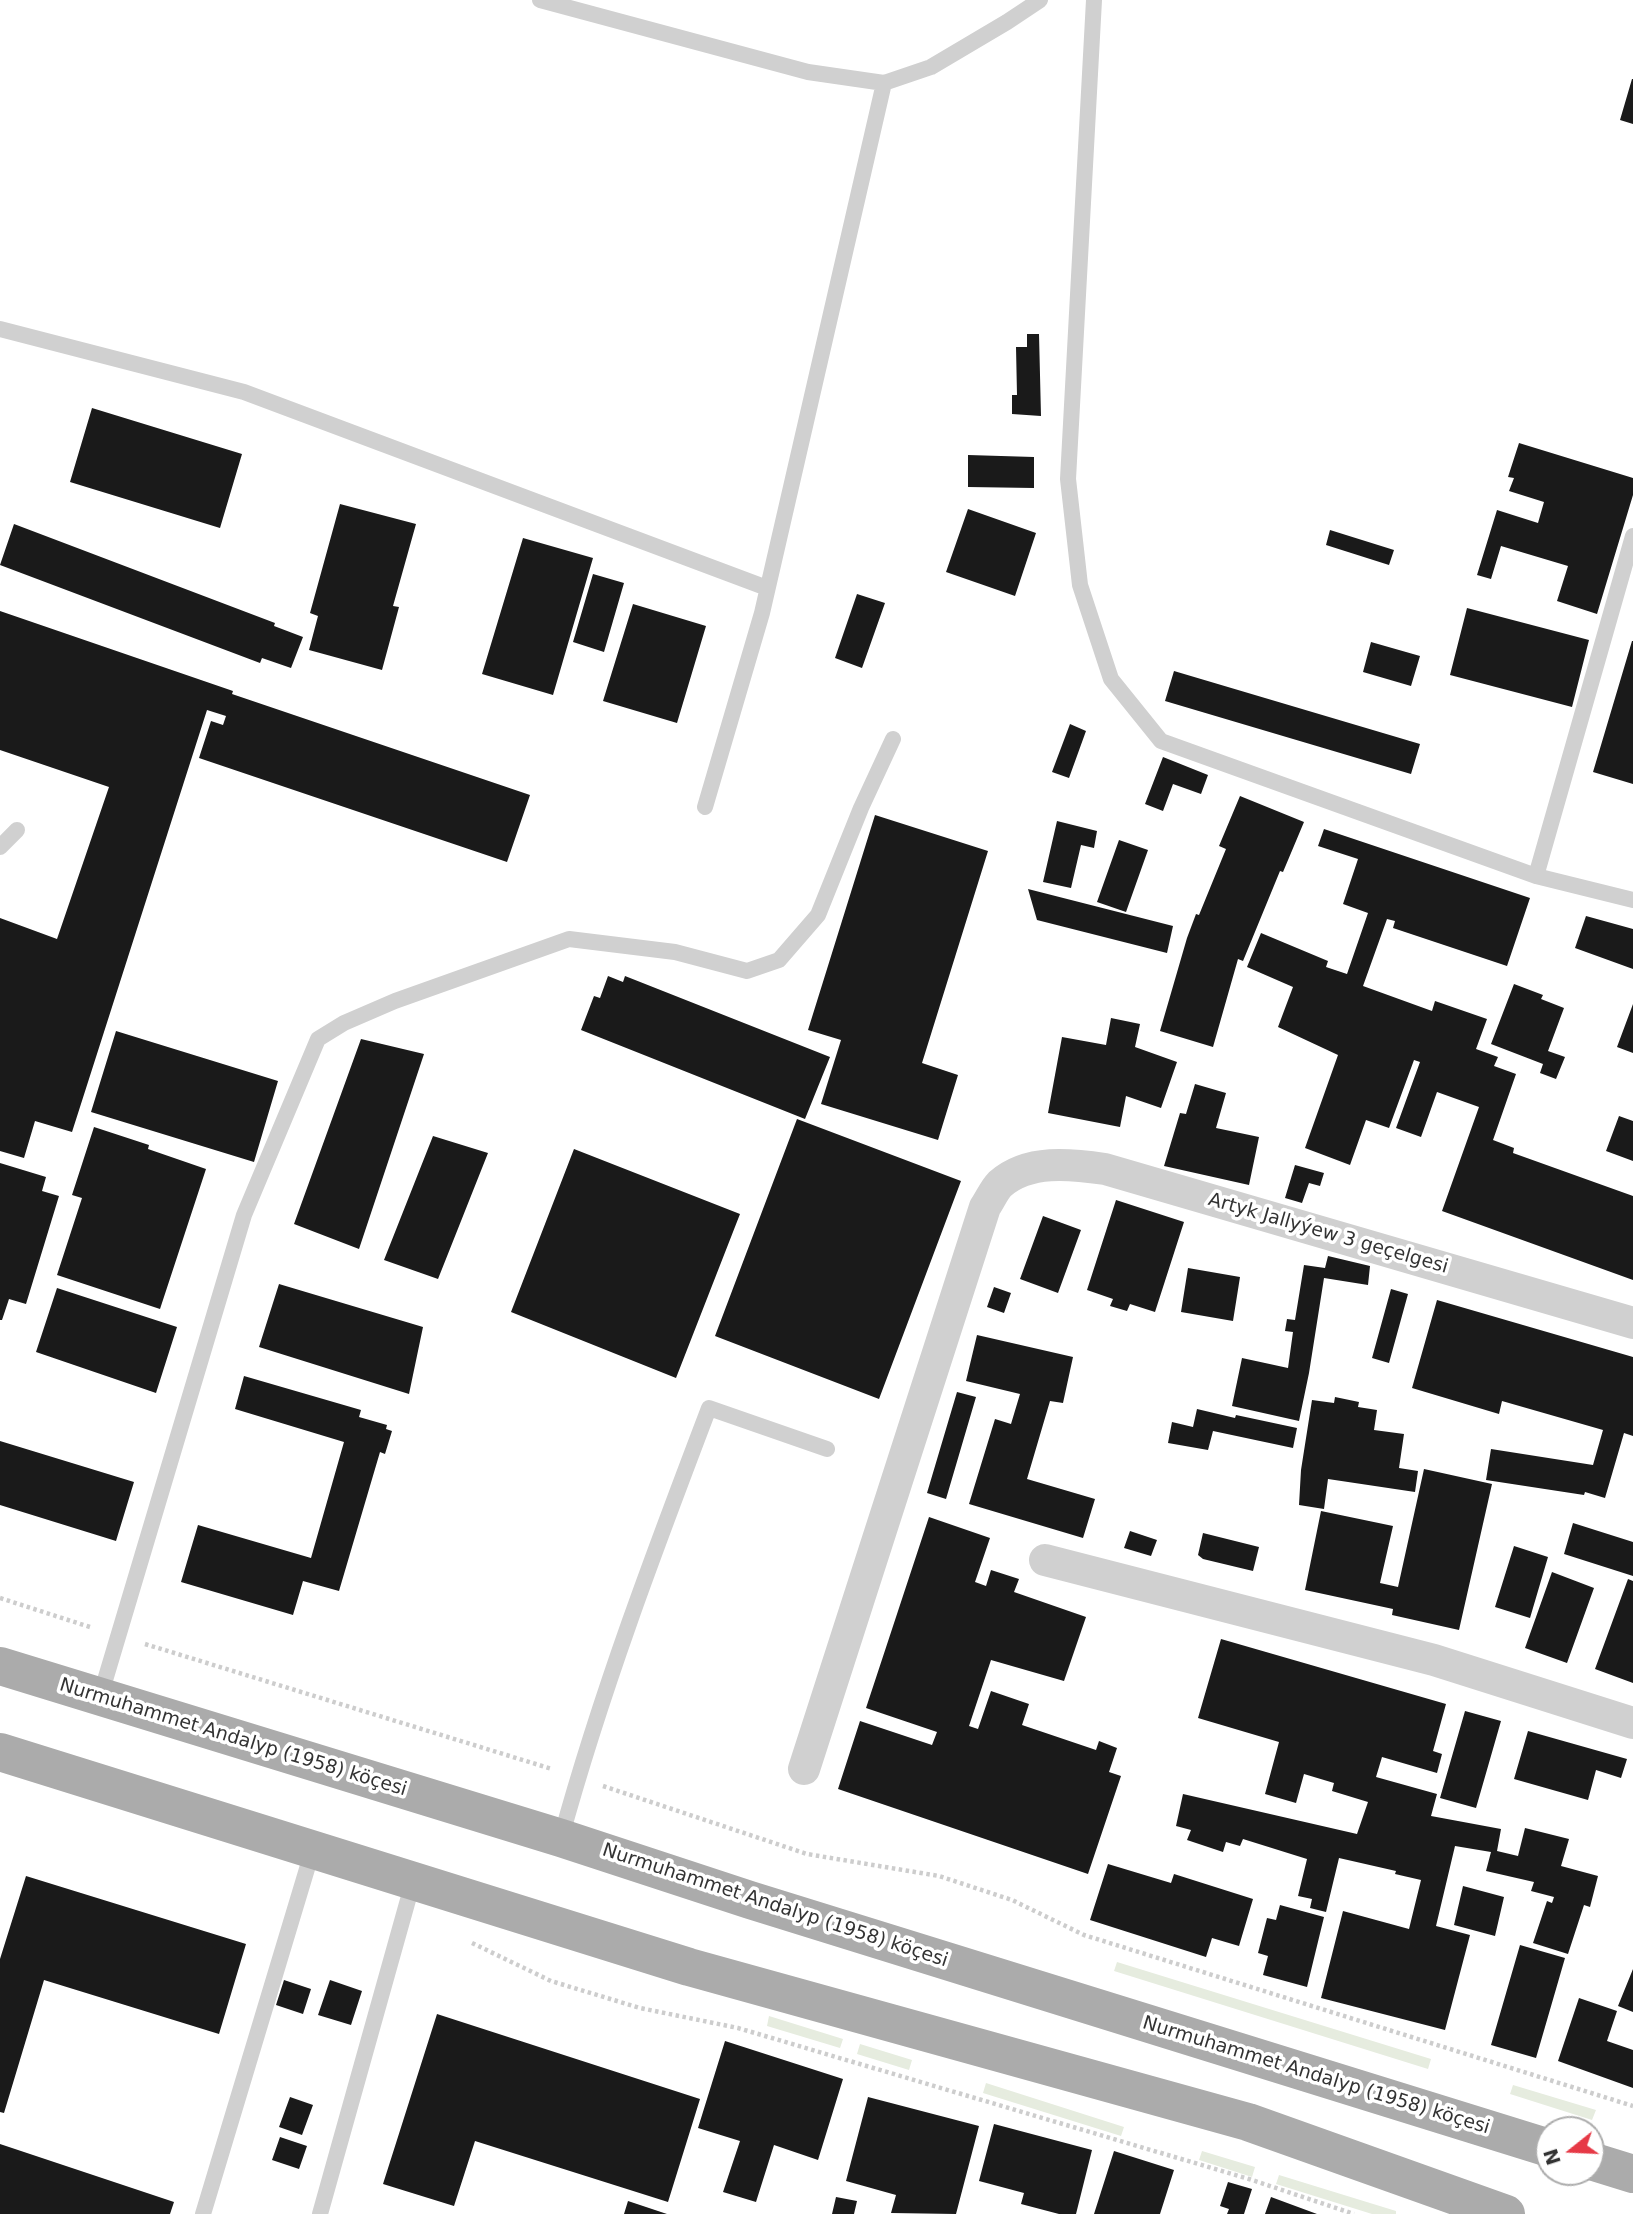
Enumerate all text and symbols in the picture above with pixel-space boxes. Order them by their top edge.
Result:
street label: Artyk Jallyýew 3 geçelgesi [1206,1189,1450,1279]
street label: Nurmuhammet Andalyp (1958) köçesi [57,1674,409,1802]
street label: Nurmuhammet Andalyp (1958) köçesi [599,1839,951,1973]
street label: Nurmuhammet Andalyp (1958) köçesi [1140,2012,1492,2140]
north arrow [1535,2116,1605,2186]
text: N [1539,2146,1565,2168]

